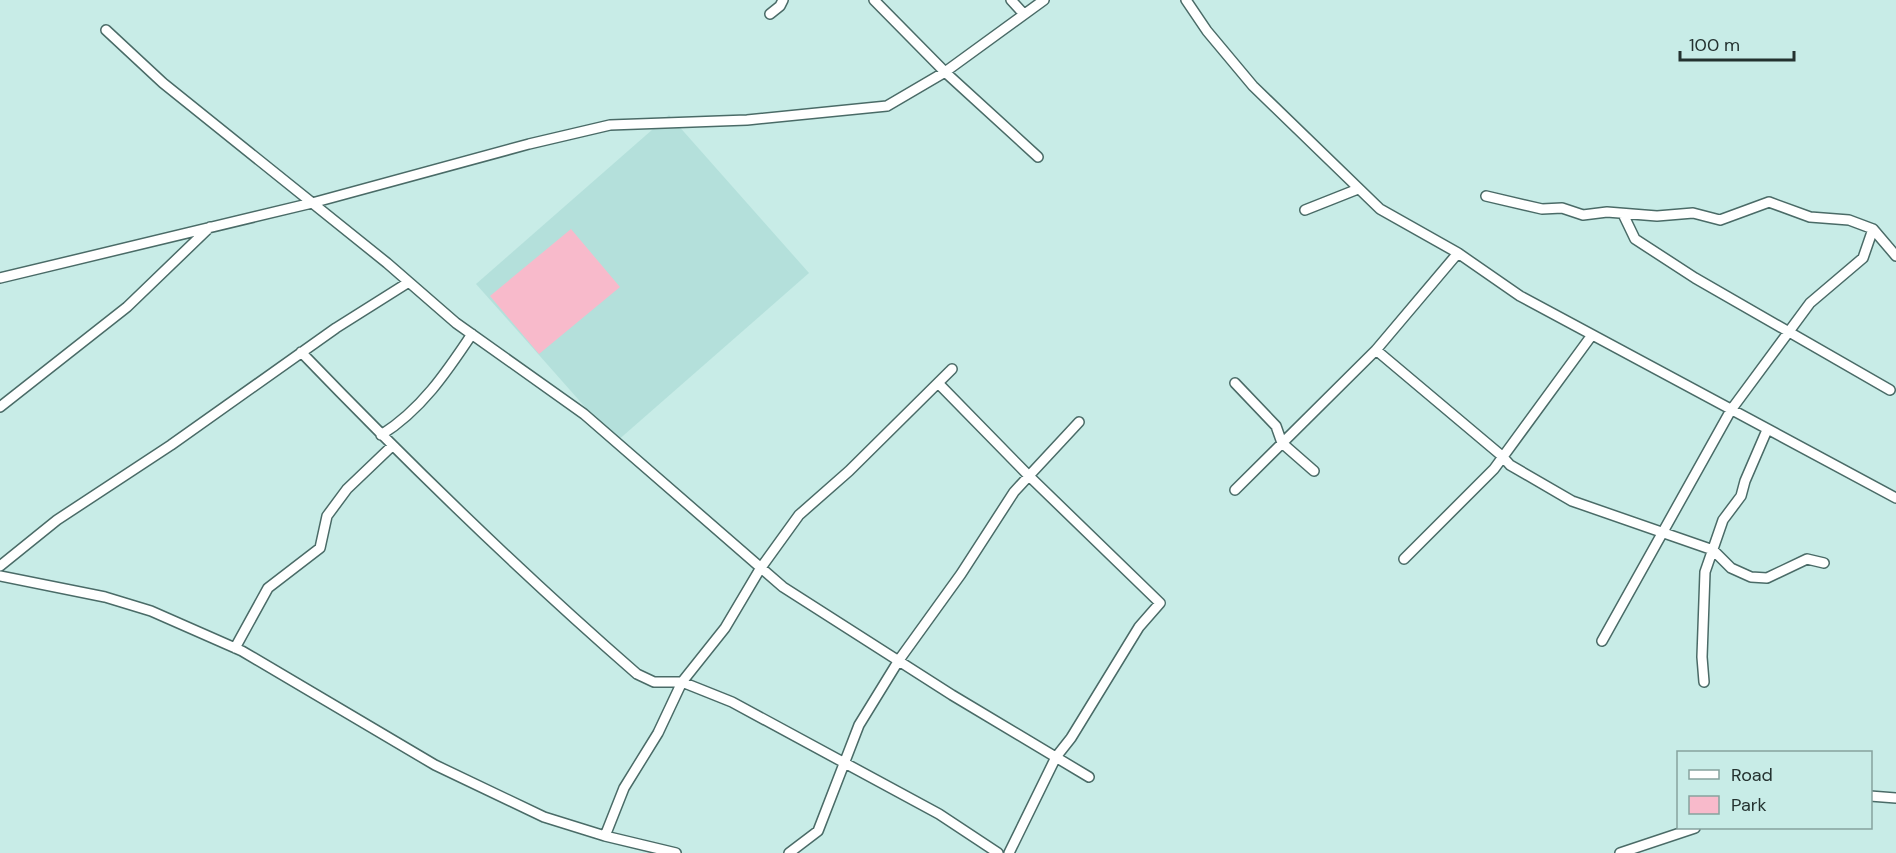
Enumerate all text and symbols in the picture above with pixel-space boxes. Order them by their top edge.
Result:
scale bar [1680,24,1794,62]
text: 100 m [1689,33,1740,57]
legend [1677,751,1872,829]
text: Road [1731,763,1773,787]
text: Park [1731,793,1767,817]

